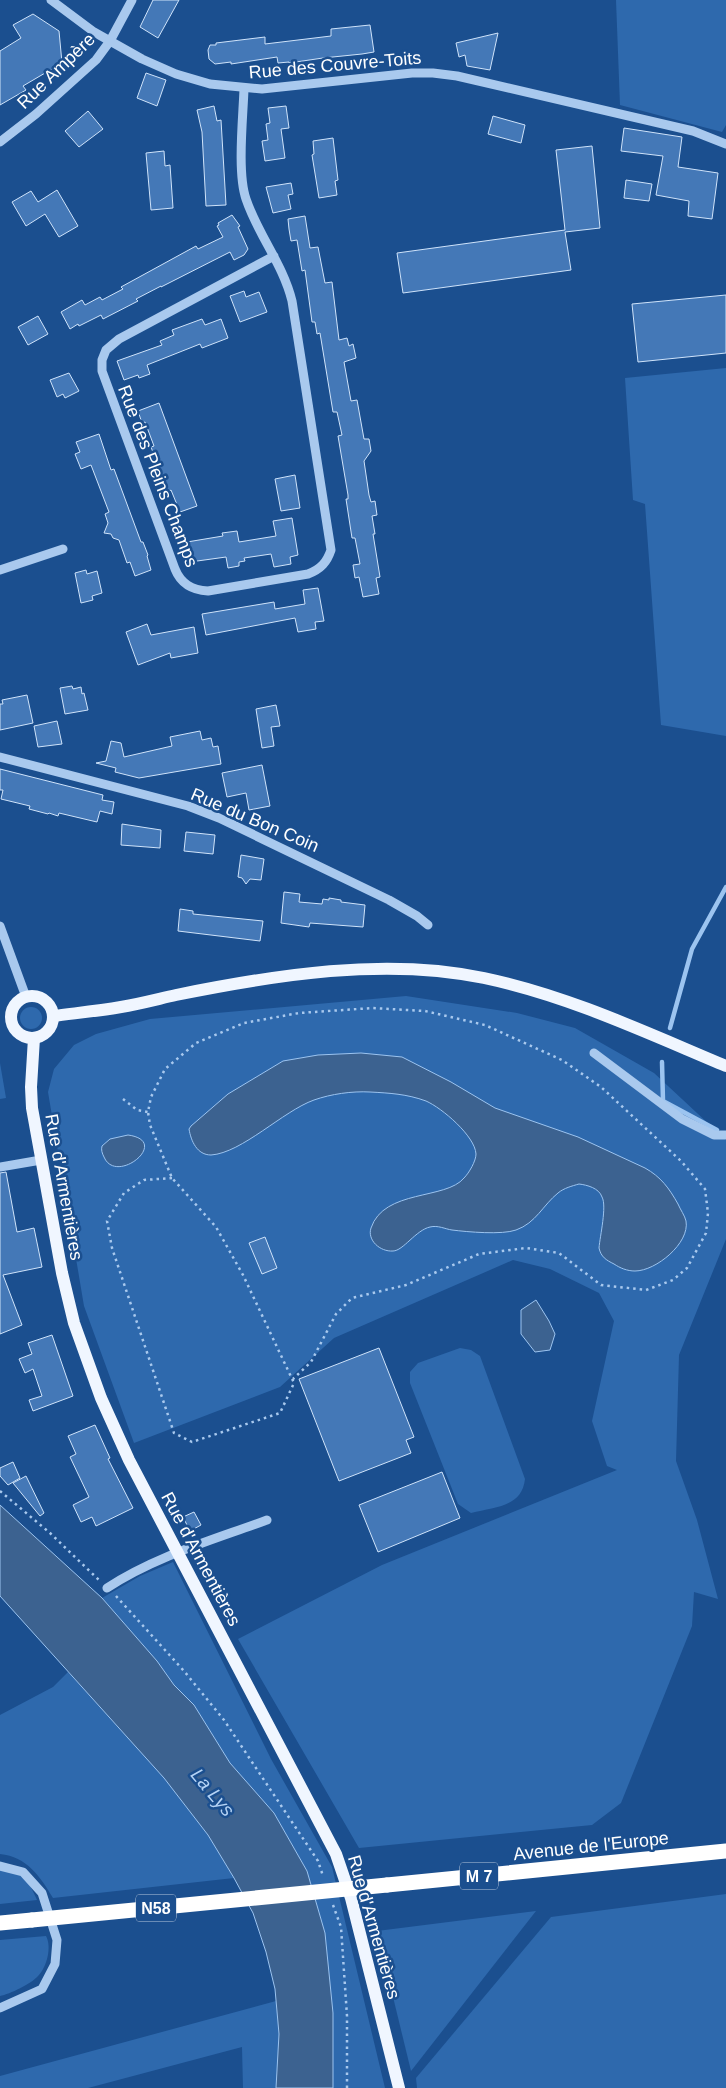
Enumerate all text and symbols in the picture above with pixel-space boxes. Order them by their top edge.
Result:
street label: Rue Ampère [13,29,99,113]
street label: Rue des Couvre-Toits [248,47,422,83]
street label: Rue des Pleins Champs [114,382,202,570]
street label: Rue du Bon Coin [188,784,322,856]
street label: Rue d'Armentières [41,1112,87,1262]
street label: Rue d'Armentières [157,1489,245,1629]
water label: La Lys [187,1764,239,1821]
street label: Avenue de l'Europe [512,1828,670,1864]
street label: Rue d'Armentières [344,1853,404,2001]
road number: M 7 [460,1862,498,1890]
road number: N58 [136,1895,176,1922]

